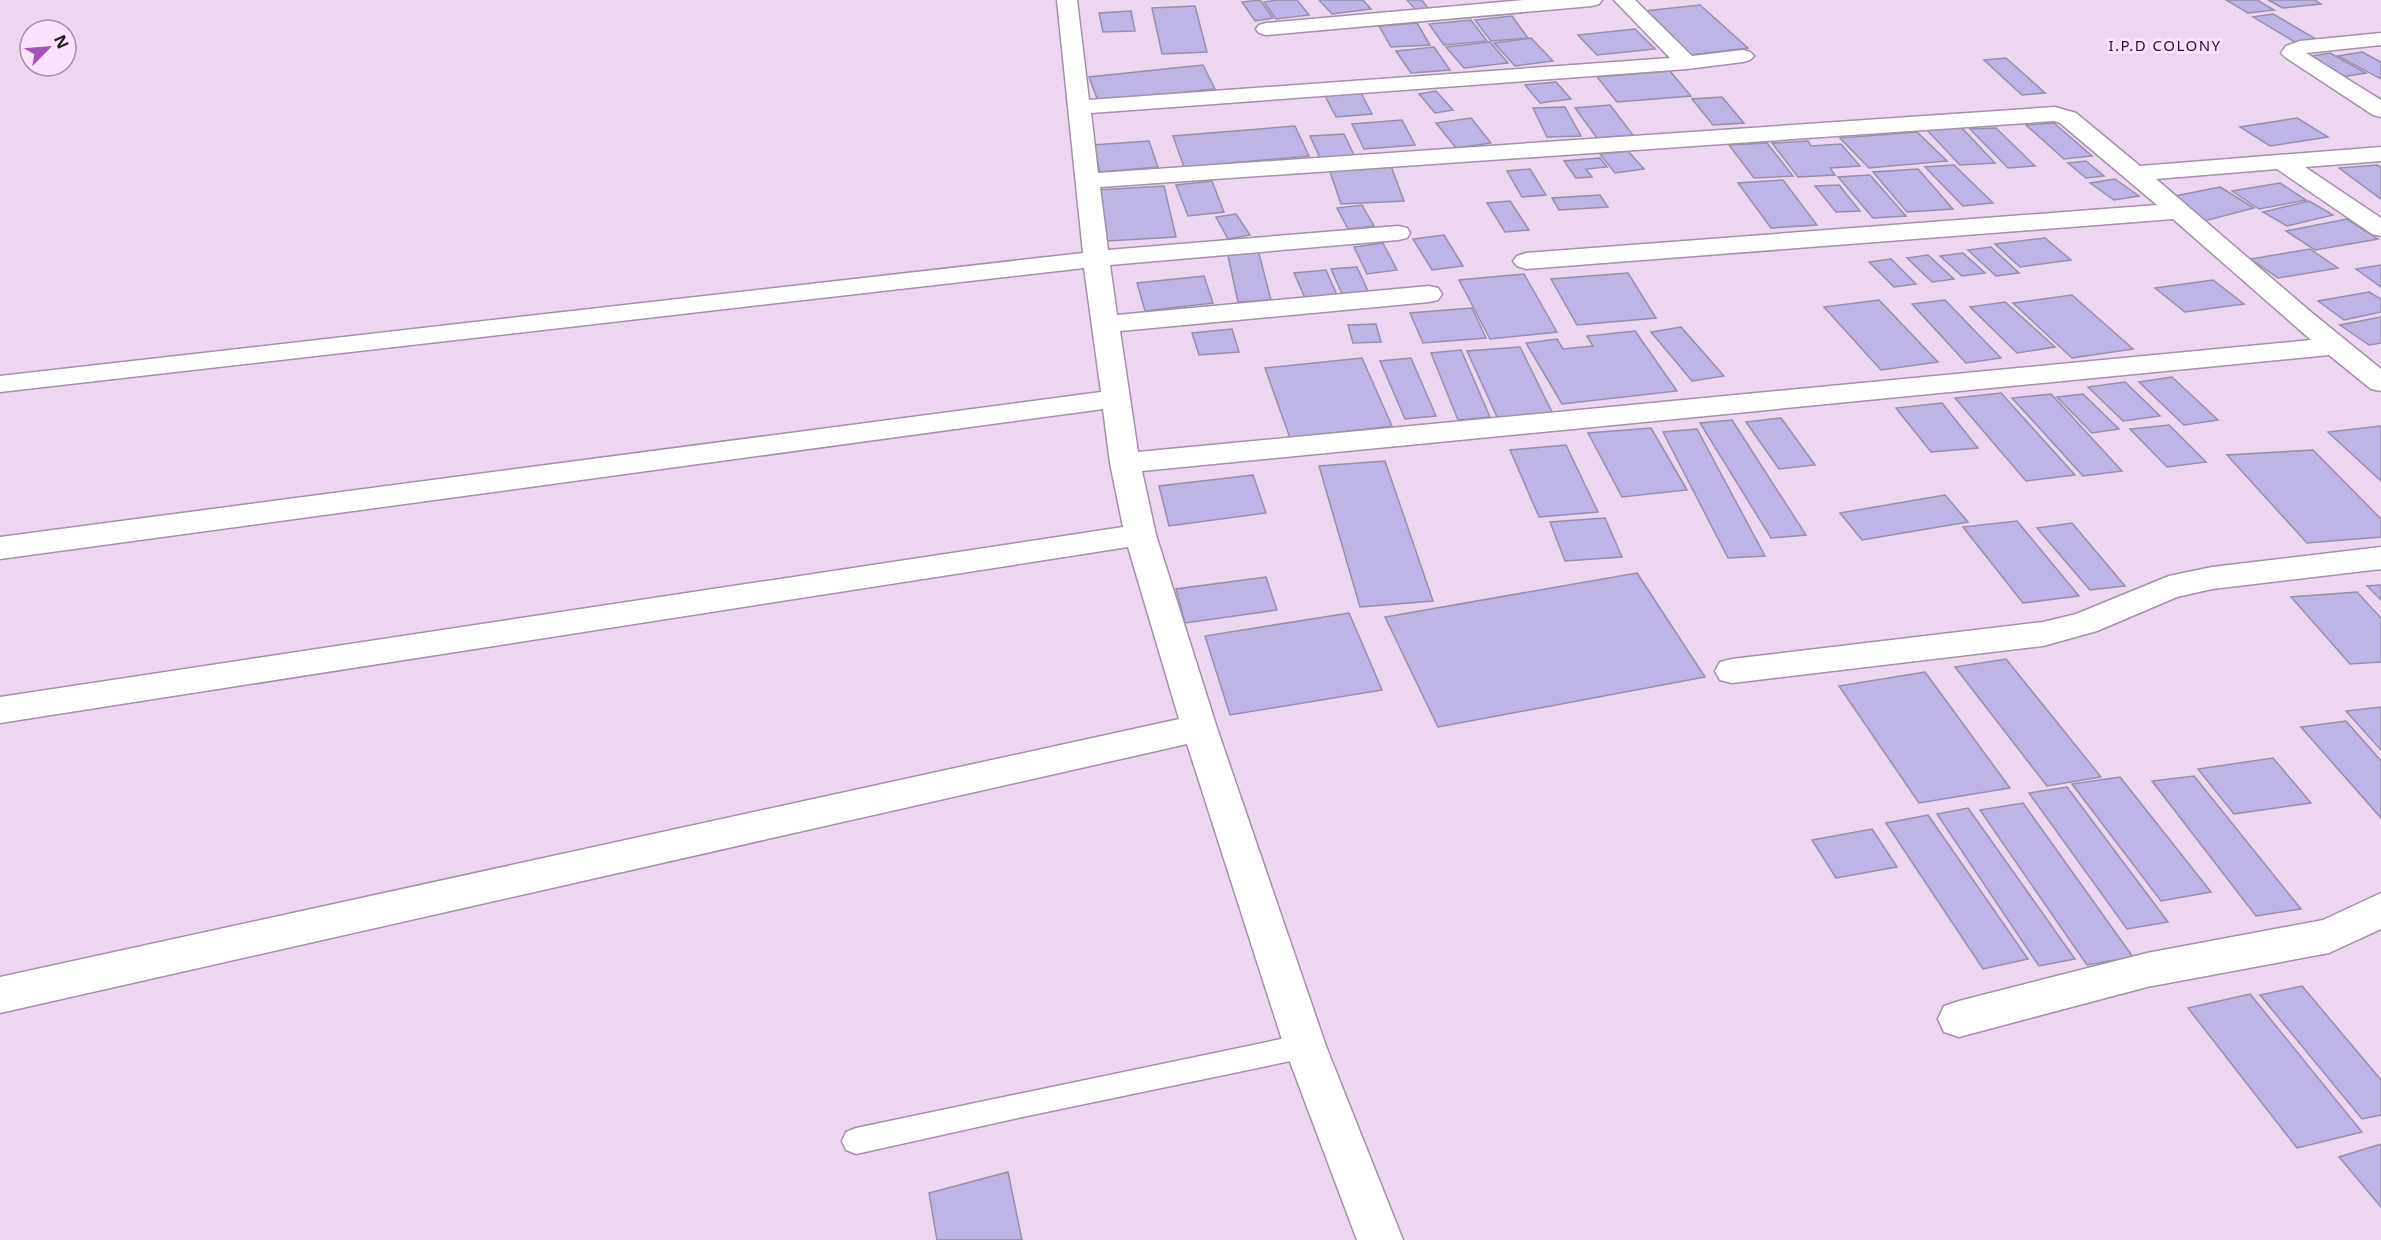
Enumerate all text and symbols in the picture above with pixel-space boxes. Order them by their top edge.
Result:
north arrow [18,18,78,78]
text: N [49,31,74,52]
district label: I.P.D COLONY [2108,35,2222,55]

